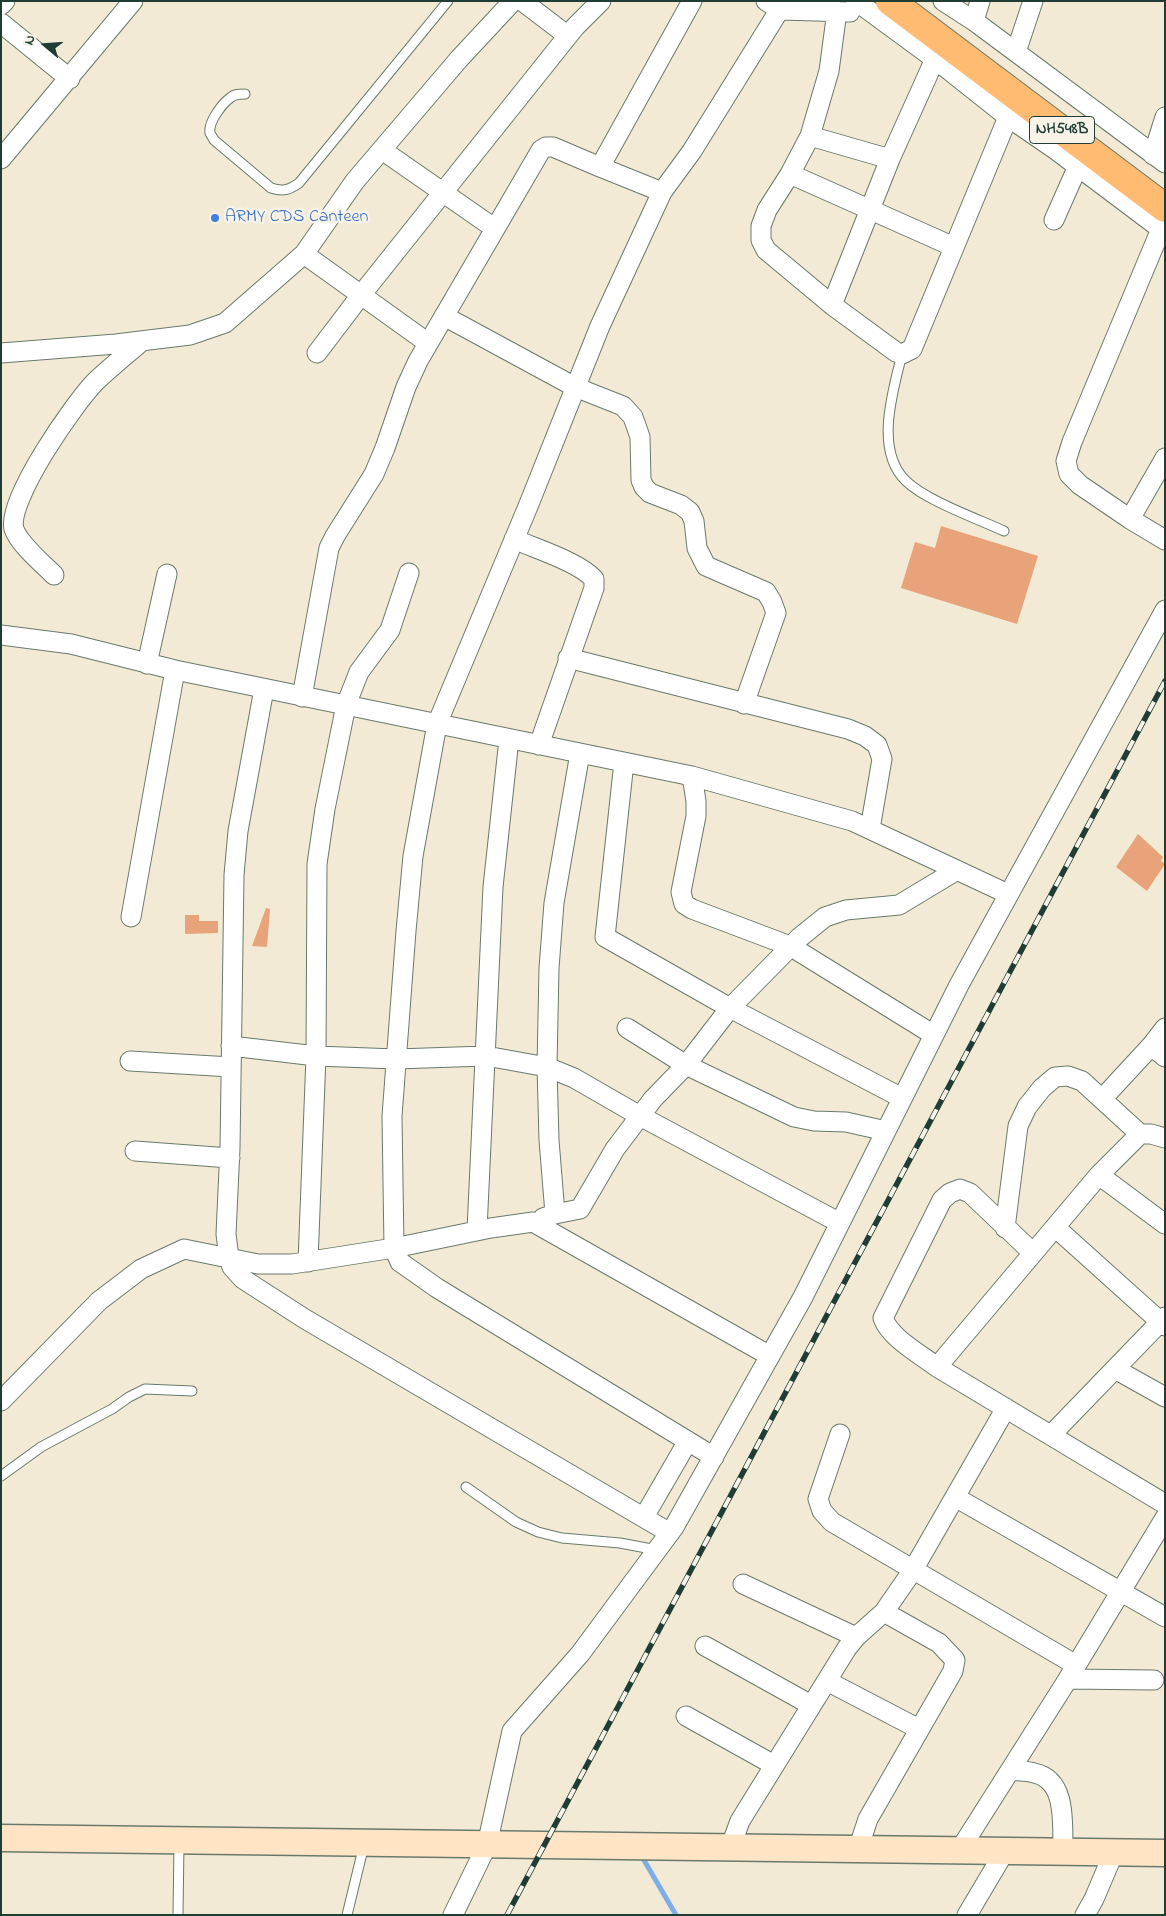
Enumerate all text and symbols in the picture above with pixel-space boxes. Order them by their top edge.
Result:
north arrow [20,20,70,70]
text: N [19,32,42,48]
road number: NH548B [1030,116,1094,144]
place label: ARMY CDS Canteen [225,207,368,229]
marker: ARMY CDS Canteen [209,212,221,224]

